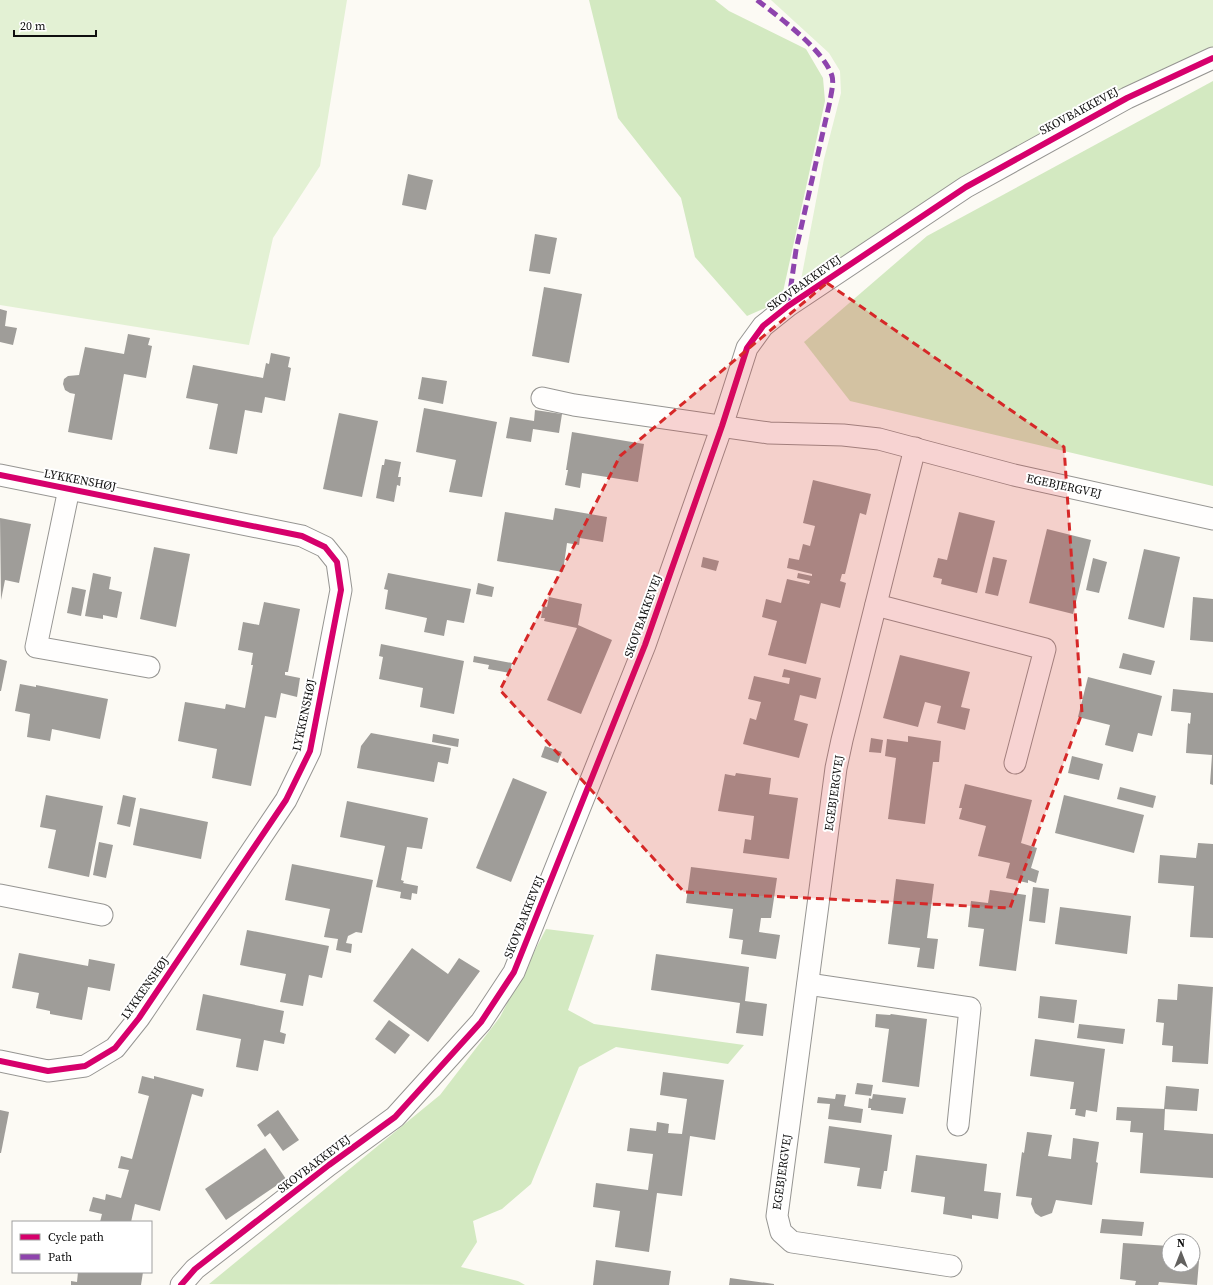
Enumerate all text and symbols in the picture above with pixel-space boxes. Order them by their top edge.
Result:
scale bar [14,12,96,38]
text: 20 m [20,18,46,34]
street label: SKOVBAKKEVEJ [1037,83,1122,139]
street label: SKOVBAKKEVEJ [763,251,845,315]
street label: LYKKENSHØJ [42,465,118,495]
street label: EGEBJERGVEJ [1025,470,1104,502]
street label: SKOVBAKKEVEJ [620,572,666,660]
street label: LYKKENSHØJ [289,677,320,753]
street label: EGEBJERGVEJ [821,753,847,832]
street label: SKOVBAKKEVEJ [500,873,548,961]
street label: LYKKENSHØJ [117,953,173,1023]
street label: SKOVBAKKEVEJ [274,1131,354,1197]
street label: EGEBJERGVEJ [769,1132,795,1211]
legend [12,1221,152,1273]
text: Cycle path [48,1229,104,1245]
north arrow [1161,1233,1201,1273]
text: N [1177,1236,1185,1251]
text: Path [48,1249,72,1265]

